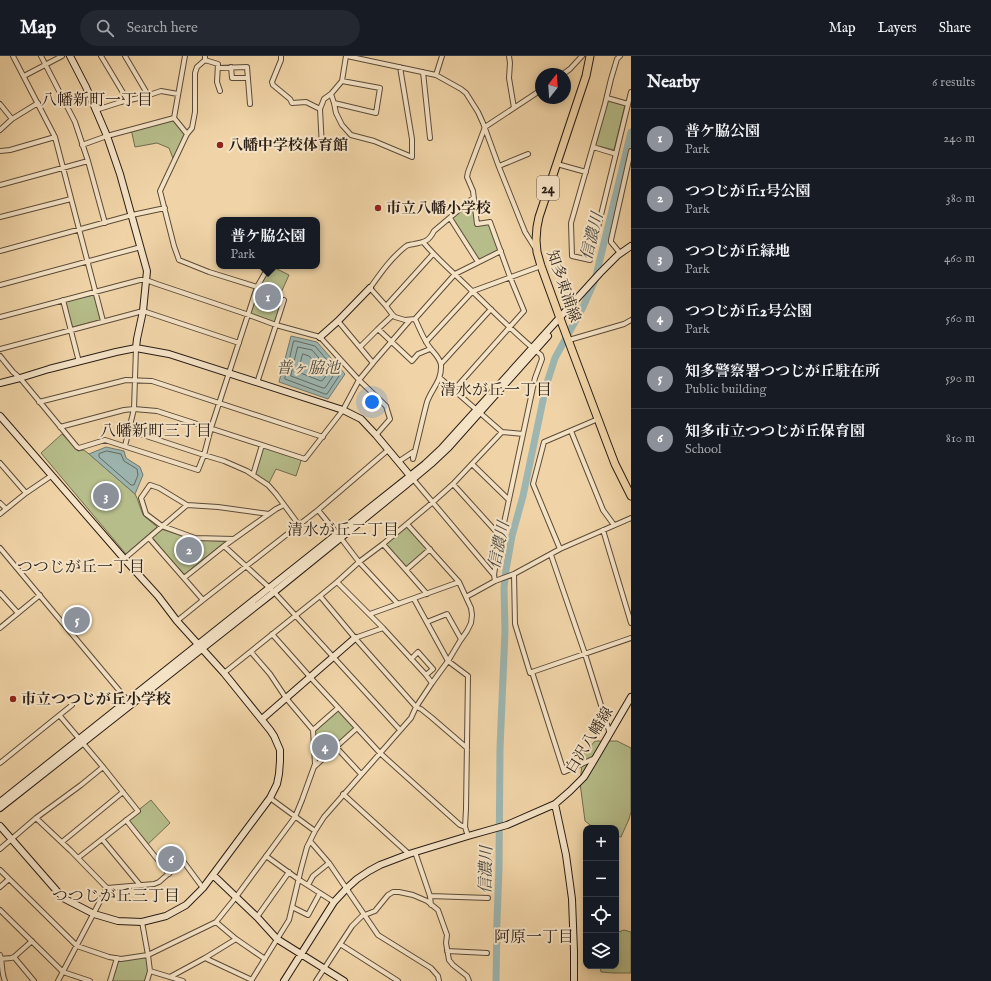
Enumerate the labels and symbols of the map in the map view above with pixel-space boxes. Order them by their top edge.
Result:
north arrow [535,68,571,104]
district label: 八幡新町一丁目 [41,91,153,111]
place label: 八幡中学校体育館 [228,136,348,155]
marker: 八幡中学校体育館 [215,140,225,150]
road number: 24 [537,176,559,200]
place label: 市立八幡小学校 [386,199,491,218]
marker: 市立八幡小学校 [373,203,383,213]
water label: 信濃川 [577,209,609,262]
street label: 知多東浦線 [542,248,585,325]
pin: 1 [255,282,281,312]
water label: 普ヶ脇池 [276,359,342,379]
district label: 清水が丘一丁目 [440,381,552,401]
your location [362,392,382,412]
district label: 八幡新町三丁目 [100,422,212,442]
pin: 3 [93,481,119,511]
water label: 信濃川 [485,518,515,571]
district label: 清水が丘二丁目 [287,521,399,541]
pin: 2 [176,535,202,565]
district label: つつじが丘一丁目 [17,558,145,578]
pin: 5 [64,605,90,635]
place label: 市立つつじが丘小学校 [21,690,171,709]
marker: 市立つつじが丘小学校 [8,694,18,704]
street label: 白沢八幡線 [561,703,617,777]
pin: 4 [312,732,338,762]
pin: 6 [158,844,184,874]
water label: 信濃川 [477,844,497,894]
district label: つつじが丘三丁目 [52,887,180,907]
district label: 阿原一丁目 [494,928,574,948]

